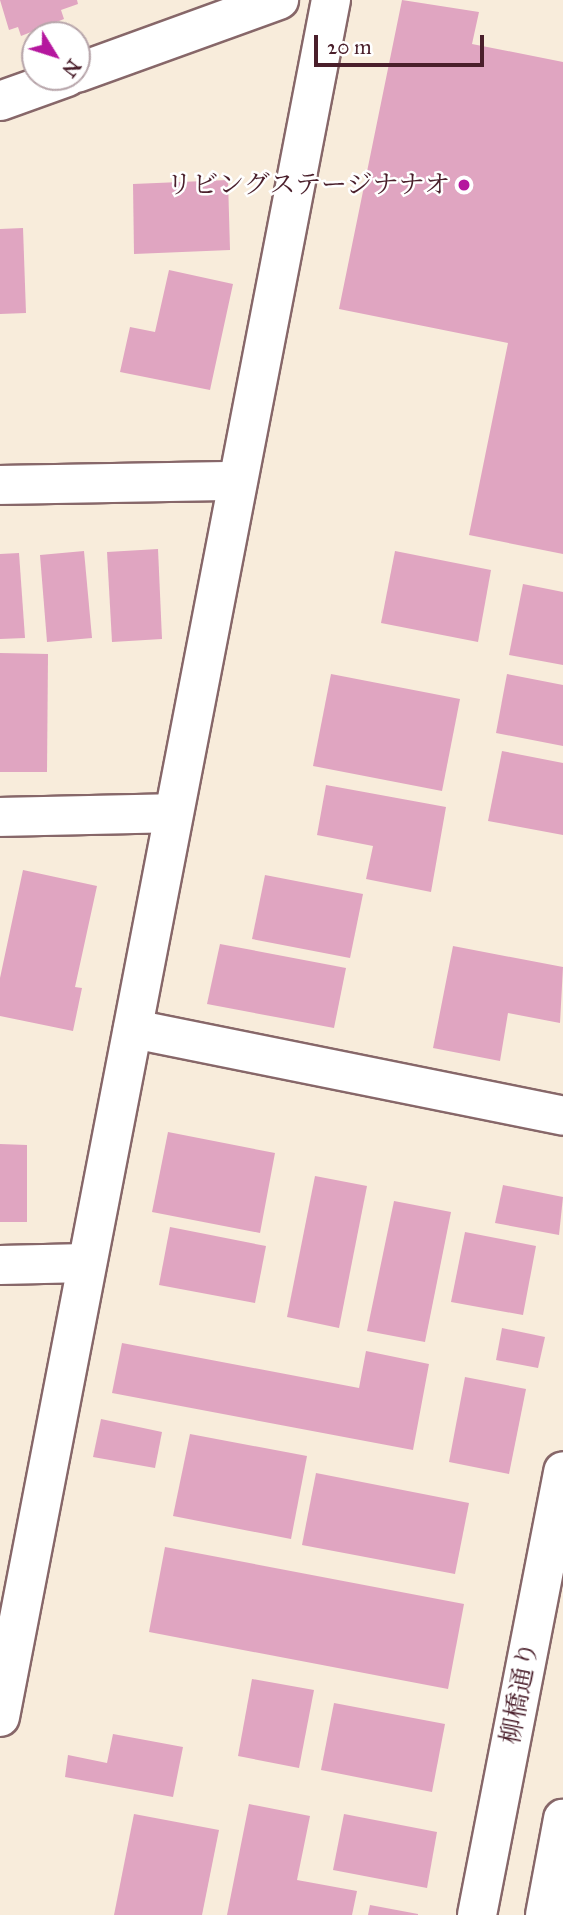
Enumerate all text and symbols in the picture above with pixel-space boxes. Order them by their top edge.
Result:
north arrow [21,21,91,91]
scale bar [318,21,488,65]
text: 20 m [327,34,372,60]
text: N [57,55,85,81]
place label: リビングステージナナオ [164,169,450,201]
marker: リビングステージナナオ [456,177,472,193]
street label: 柳橋通り [495,1639,545,1747]

